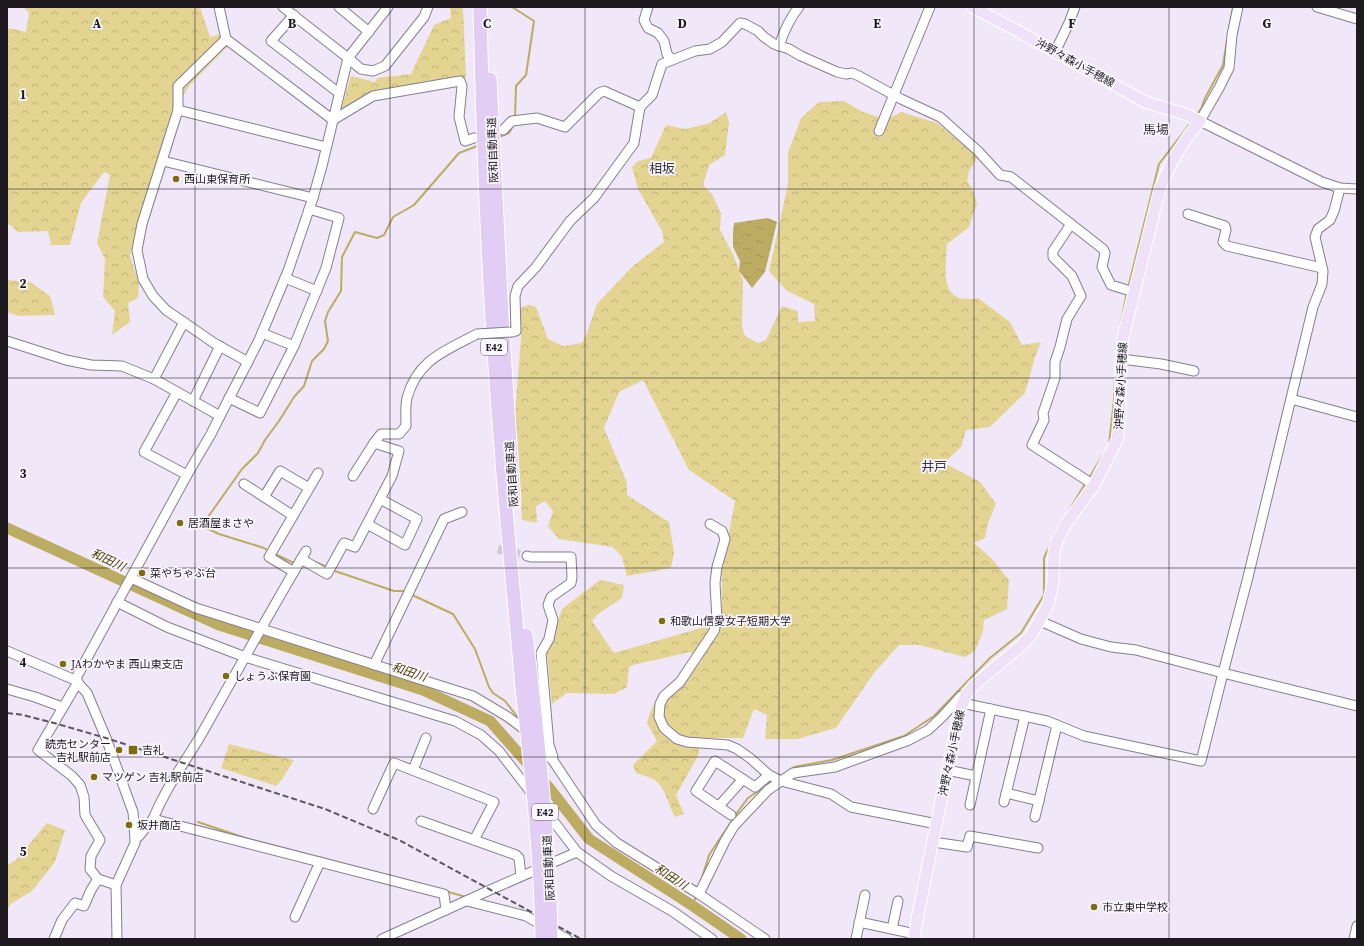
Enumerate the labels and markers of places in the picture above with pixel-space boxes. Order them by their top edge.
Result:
place label: 西山東保育所 [184,172,251,187]
marker: 西山東保育所 [171,174,181,184]
place label: 居酒屋まさや [188,516,254,531]
marker: 居酒屋まさや [175,518,185,528]
place label: 菜やちゃぶ台 [150,566,216,581]
marker: 菜やちゃぶ台 [137,568,147,578]
place label: 和歌山信愛女子短期大学 [670,614,791,629]
marker: 和歌山信愛女子短期大学 [657,616,667,626]
place label: JAわかやま 西山東支店 [70,657,184,672]
marker: JAわかやま 西山東支店 [58,659,68,669]
place label: しょうぶ保育園 [234,669,311,684]
marker: しょうぶ保育園 [221,671,231,681]
place label: 読売センター 吉礼駅前店 [45,737,111,765]
place label: 吉礼 [142,743,164,758]
marker: 吉礼 [127,744,139,756]
marker: 読売センター 吉礼駅前店 [114,745,124,755]
place label: マツゲン 吉礼駅前店 [102,770,204,785]
marker: マツゲン 吉礼駅前店 [89,772,99,782]
place label: 坂井商店 [137,818,181,833]
marker: 坂井商店 [124,820,134,830]
place label: 市立東中学校 [1102,900,1168,915]
marker: 市立東中学校 [1089,902,1099,912]

